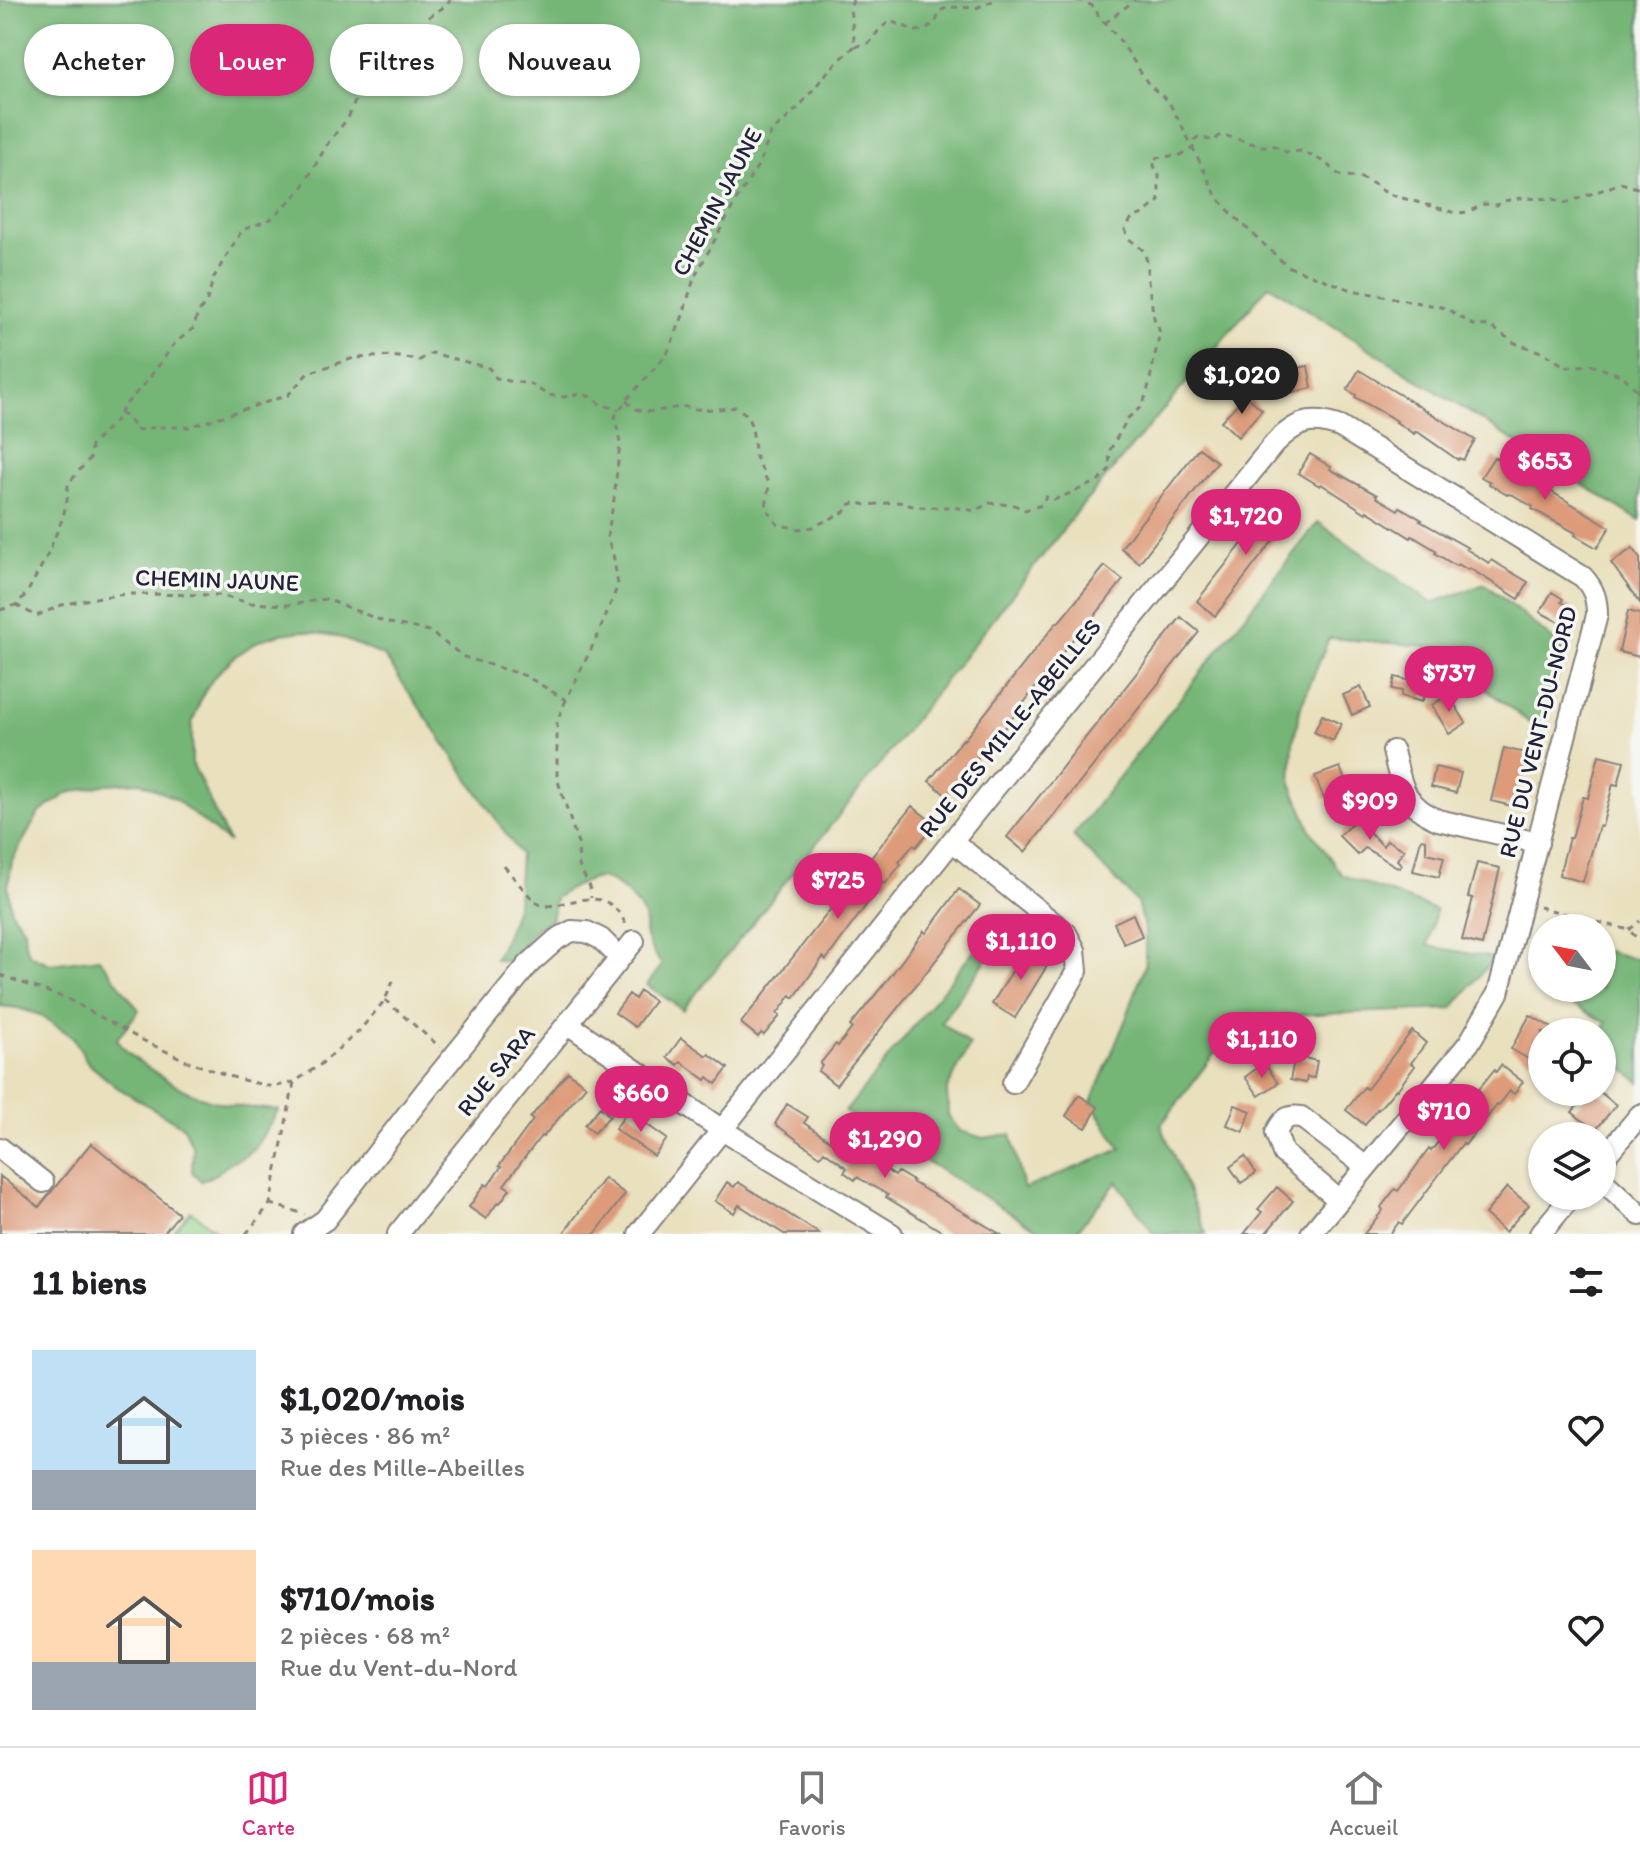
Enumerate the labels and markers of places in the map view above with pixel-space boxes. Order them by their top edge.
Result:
pin: $1,020 [1177,348,1307,416]
pin: $653 [1498,434,1592,502]
pin: $1,720 [1181,489,1311,557]
pin: $737 [1402,646,1496,714]
pin: $909 [1323,774,1417,842]
pin: $725 [791,853,885,921]
pin: $1,110 [956,914,1086,982]
pin: $1,110 [1197,1012,1327,1080]
pin: $660 [594,1066,688,1134]
pin: $710 [1397,1084,1491,1152]
pin: $1,290 [820,1112,950,1180]

